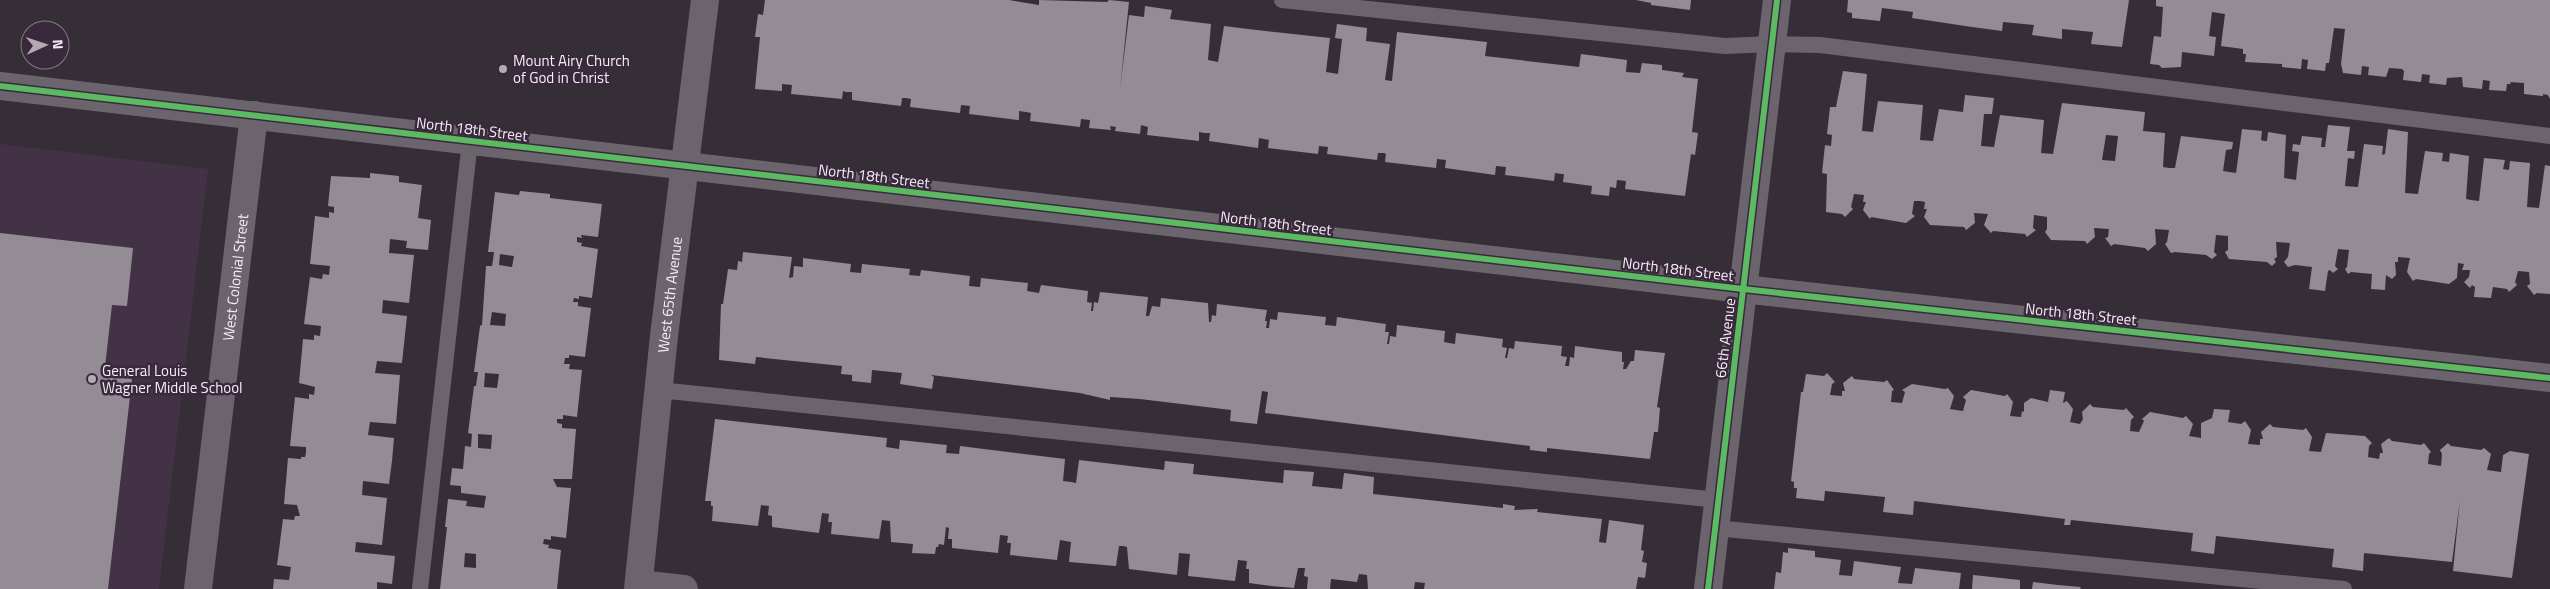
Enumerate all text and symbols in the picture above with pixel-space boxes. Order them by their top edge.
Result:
north arrow [20,20,70,70]
text: N [48,39,69,50]
place label: Mount Airy Church of God in Christ [513,49,630,89]
marker: Mount Airy Church of God in Christ [497,63,509,75]
street label: North 18th Street [415,111,530,147]
street label: North 18th Street [817,158,932,194]
street label: North 18th Street [1219,205,1334,241]
street label: West Colonial Street [216,212,254,342]
street label: West 65th Avenue [651,235,688,354]
street label: North 18th Street [1621,251,1736,287]
street label: 66th Avenue [1709,297,1741,379]
street label: North 18th Street [2024,297,2139,331]
place label: General Louis Wagner Middle School [102,359,243,399]
marker: General Louis Wagner Middle School [86,373,98,385]

